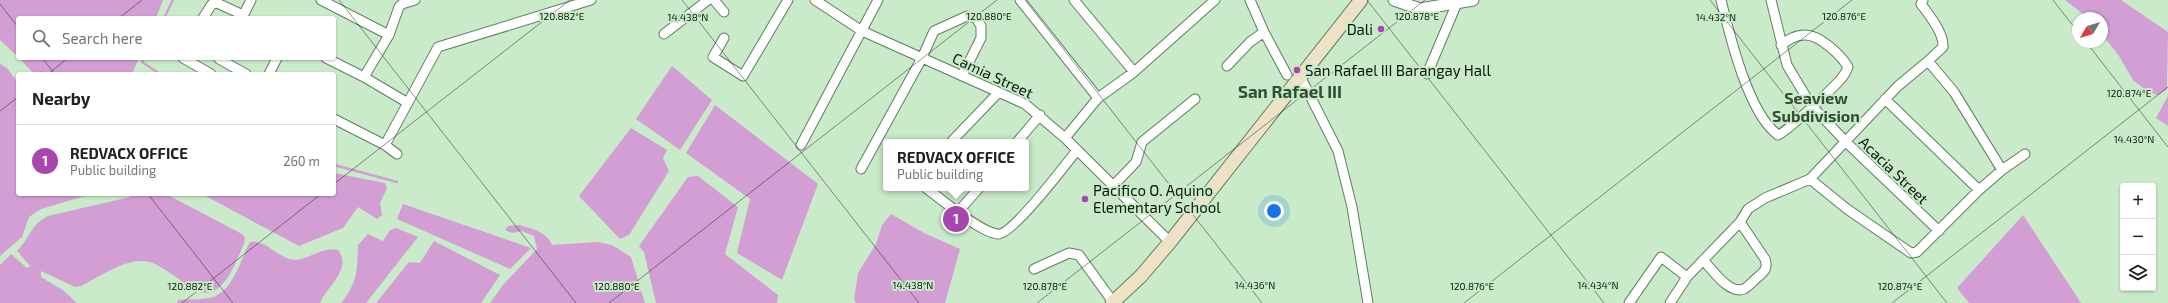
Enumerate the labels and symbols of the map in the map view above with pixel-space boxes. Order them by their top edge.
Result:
text: 120.882°E [540,10,585,22]
text: 120.880°E [966,10,1012,22]
text: 120.878°E [1395,10,1440,22]
text: 120.876°E [1822,10,1866,22]
text: 14.438°N [668,11,708,23]
text: 14.432°N [1696,11,1736,23]
north arrow [2072,12,2108,48]
place label: Dali [1347,20,1373,38]
marker: Dali [1376,24,1386,34]
street label: Camia Street [950,48,1036,102]
place label: San Rafael III Barangay Hall [1305,61,1491,79]
marker: San Rafael III Barangay Hall [1292,65,1302,75]
district label: San Rafael III [1238,81,1342,101]
text: 120.874°E [2107,87,2152,99]
district label: Seaview Subdivision [1772,88,1860,125]
street label: Acacia Street [1856,133,1933,208]
text: 14.430°N [2114,133,2154,145]
place label: Pacifico O. Aquino Elementary School [1093,181,1221,216]
marker: Pacifico O. Aquino Elementary School [1080,194,1090,204]
your location [1264,201,1284,221]
pin: 1 [943,204,969,234]
text: 14.438°N [893,279,933,291]
text: 14.436°N [1235,279,1275,291]
text: 14.434°N [1578,279,1618,291]
text: 120.882°E [168,280,213,292]
text: 120.880°E [594,280,640,292]
text: 120.878°E [1023,280,1068,292]
text: 120.876°E [1450,280,1494,292]
text: 120.874°E [1878,280,1923,292]

